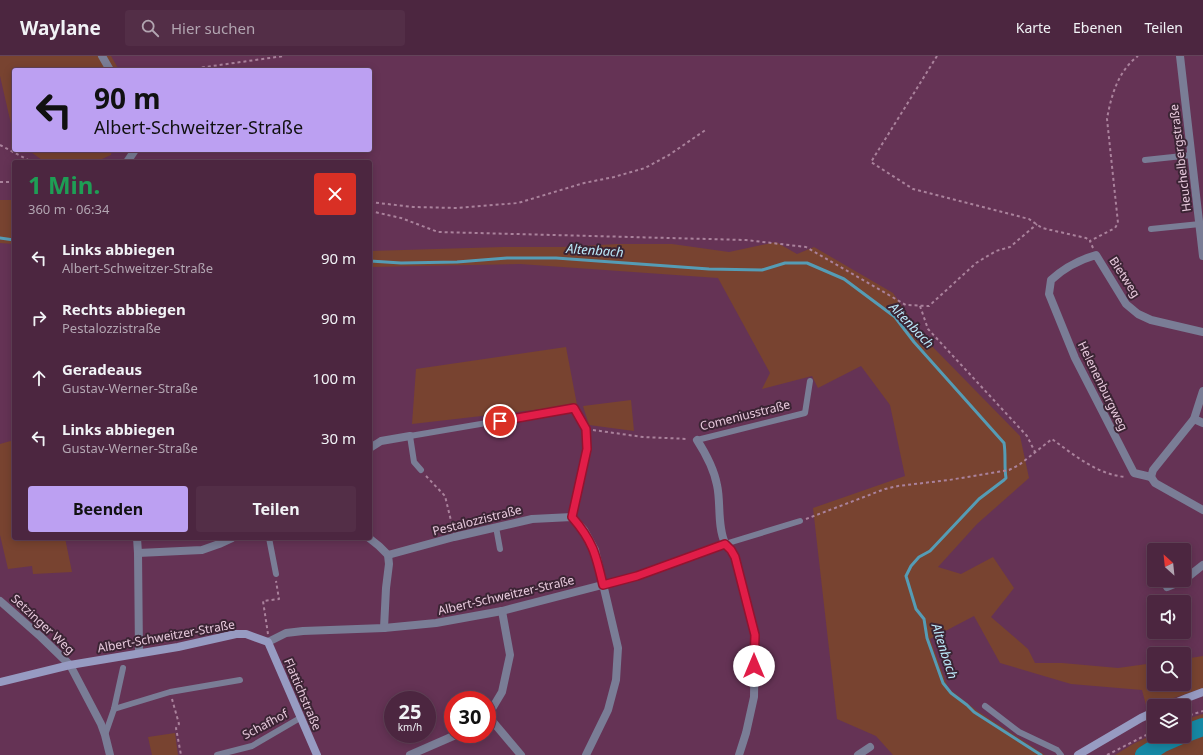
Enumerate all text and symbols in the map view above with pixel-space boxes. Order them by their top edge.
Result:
search box [125,10,405,46]
text: Waylane [20,15,101,41]
icon: search [139,17,161,39]
text: Hier suchen [171,18,255,38]
text: Karte [1016,18,1051,37]
text: Ebenen [1073,18,1123,37]
text: Teilen [1145,18,1183,37]
text: 90 m [94,79,161,117]
icon: left [28,84,80,136]
street label: Heuchelbergstraße [1165,103,1195,213]
text: Albert-Schweitzer-Straße [94,115,303,139]
text: 1 Min. [28,168,100,201]
button: close [314,173,356,215]
text: 360 m · 06:34 [28,200,109,218]
text: Links abbiegen [62,239,175,259]
water label: Altenbach [565,239,624,261]
icon: left [28,247,50,269]
text: 90 m [321,248,356,268]
street label: Bietweg [1105,253,1145,301]
text: Albert-Schweitzer-Straße [62,259,213,277]
water label: Altenbach [885,297,938,352]
text: Rechts abbiegen [62,299,186,319]
icon: right [28,307,50,329]
text: 90 m [321,308,356,328]
text: Pestalozzistraße [62,319,161,337]
street label: Helenenburgweg [1074,338,1132,434]
text: Geradeaus [62,359,142,379]
icon: ahead [28,367,50,389]
text: 100 m [312,368,356,388]
text: Gustav-Werner-Straße [62,379,198,397]
street label: Comeniusstraße [698,396,792,434]
pin [483,404,517,438]
icon: arrive [489,410,511,432]
text: Links abbiegen [62,419,175,439]
icon: left [28,427,50,449]
text: 30 m [321,428,356,448]
text: Gustav-Werner-Straße [62,439,198,457]
button: Beenden [28,486,188,532]
button: Teilen [196,486,356,532]
street label: Pestalozzistraße [431,501,524,539]
north arrow [1147,543,1191,587]
map controls [1147,543,1191,743]
street label: Albert-Schweitzer-Straße [436,571,576,619]
street label: Setzinger Weg [8,590,78,658]
button: sound [1147,595,1191,639]
street label: Albert-Schweitzer-Straße [96,615,236,656]
water label: Altenbach [927,620,962,681]
position arrow [733,645,775,687]
button: search [1147,647,1191,691]
street label: Flattichstraße [280,655,326,733]
speed limit sign: 30 [444,691,496,743]
text: 25 [399,698,421,725]
button: layers [1147,699,1191,743]
street label: Schafhof [239,704,292,743]
text: km/h [398,720,422,734]

